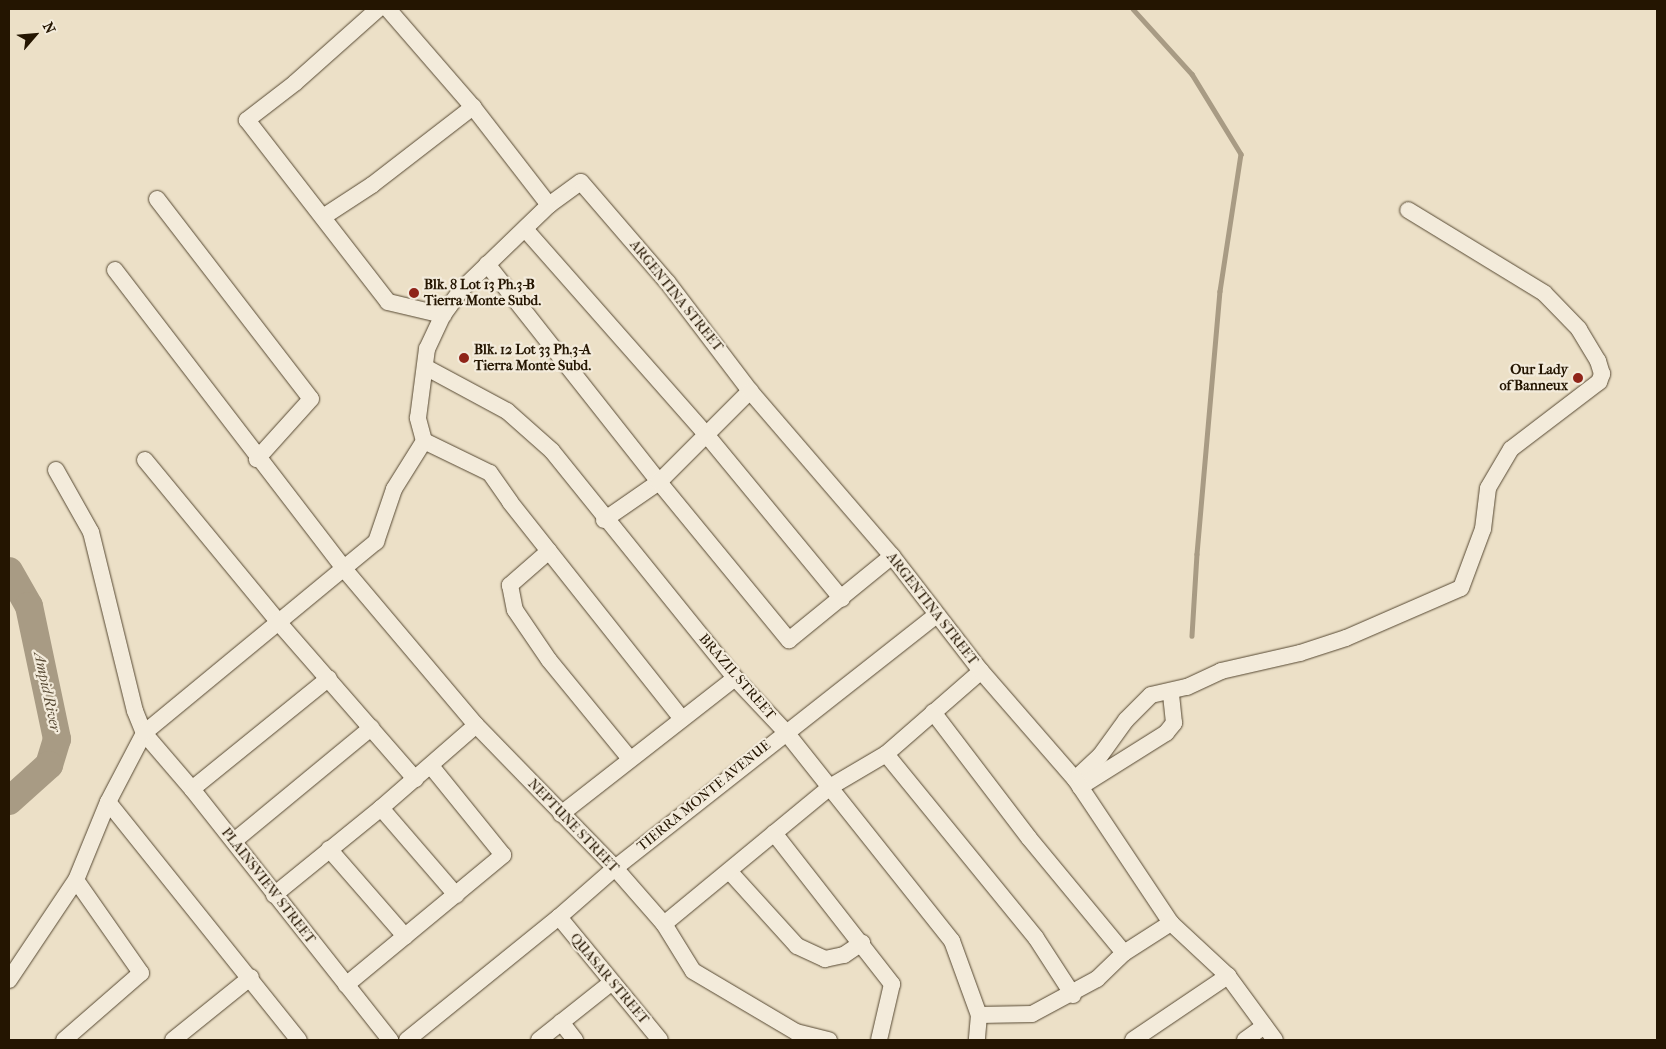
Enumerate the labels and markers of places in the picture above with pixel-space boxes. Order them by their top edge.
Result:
place label: Blk. 8 Lot 13 Ph.3-B Tierra Monte Subd. [424,277,541,310]
marker: Blk. 8 Lot 13 Ph.3-B Tierra Monte Subd. [408,287,420,299]
place label: Blk. 12 Lot 33 Ph.3-A Tierra Monte Subd. [474,342,591,374]
marker: Blk. 12 Lot 33 Ph.3-A Tierra Monte Subd. [458,352,470,364]
place label: Our Lady of Banneux [1500,362,1568,394]
marker: Our Lady of Banneux [1572,372,1584,384]

